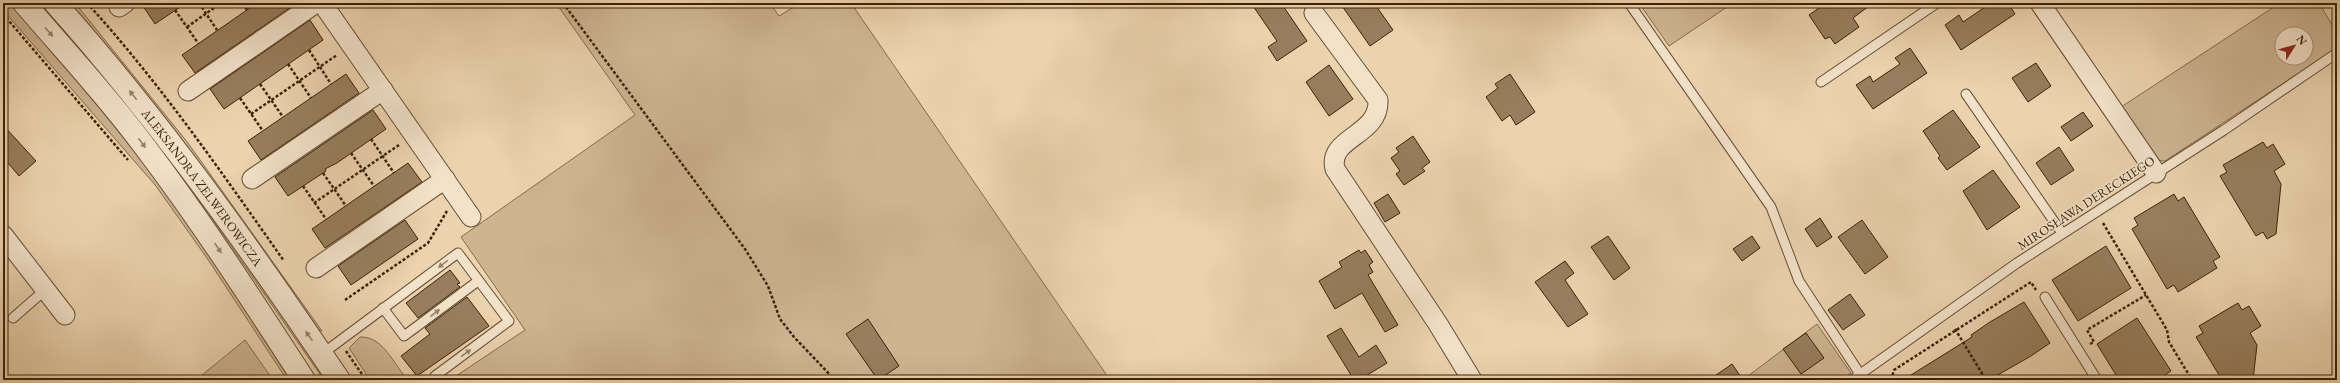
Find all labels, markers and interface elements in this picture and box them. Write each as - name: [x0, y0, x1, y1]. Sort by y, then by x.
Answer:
- north arrow: [2274, 26, 2314, 66]
- one-way arrow: [45, 27, 54, 38]
- text: N: [2294, 32, 2310, 48]
- one-way arrow: [129, 90, 138, 101]
- street label: ALEKSANDRA ZELWEROWICZA: [137, 104, 267, 270]
- one-way arrow: [137, 137, 146, 148]
- street label: MIROSŁAWA DERECKIEGO: [2014, 152, 2158, 254]
- one-way arrow: [214, 243, 222, 253]
- one-way arrow: [437, 260, 448, 268]
- one-way arrow: [430, 308, 441, 317]
- one-way arrow: [305, 331, 313, 341]
- one-way arrow: [461, 349, 471, 357]

